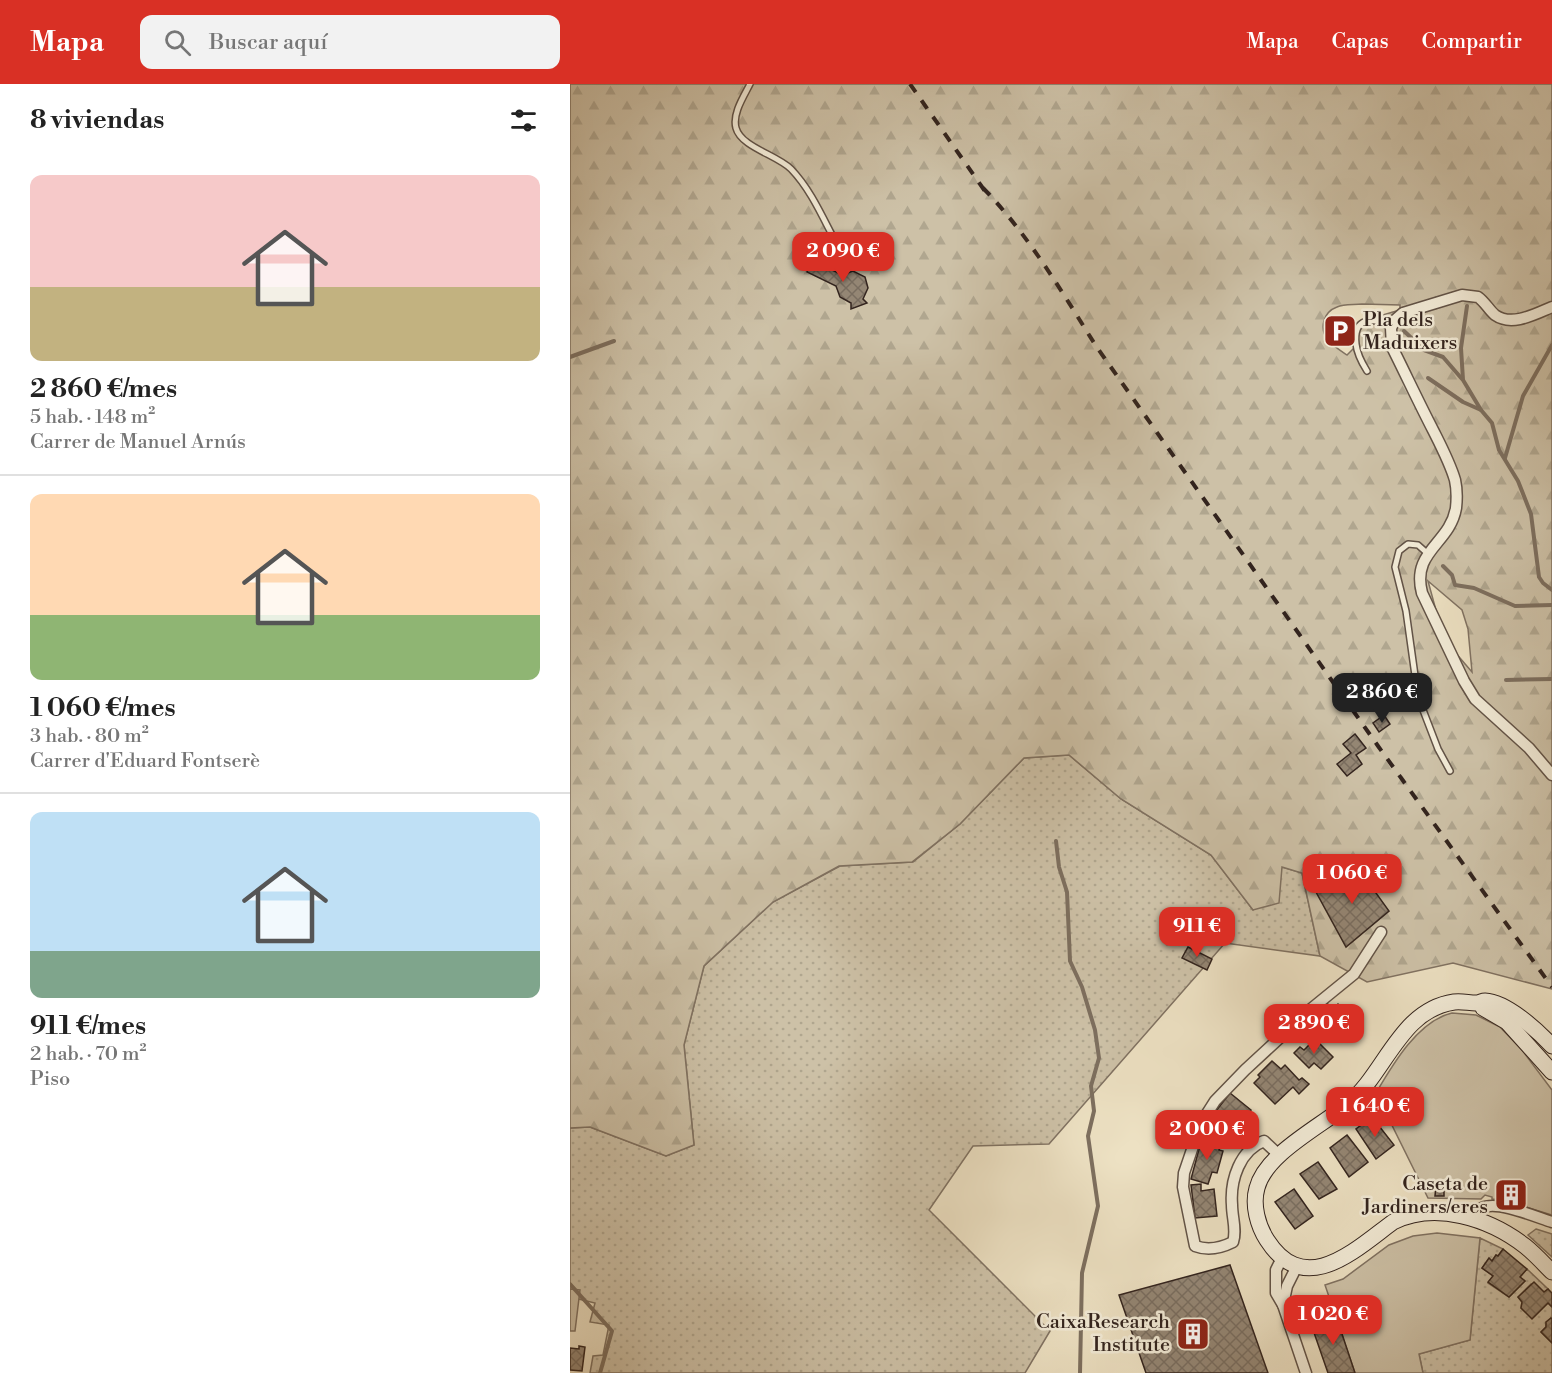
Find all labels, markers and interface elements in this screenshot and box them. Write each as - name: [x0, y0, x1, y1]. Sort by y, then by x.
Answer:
- search box: [140, 15, 560, 69]
- text: Mapa: [30, 25, 104, 60]
- icon: search: [161, 26, 194, 59]
- text: Buscar aquí: [209, 29, 328, 56]
- text: Mapa: [1247, 29, 1299, 55]
- text: Capas: [1332, 29, 1389, 55]
- text: Compartir: [1422, 29, 1522, 55]
- text: 8 viviendas: [30, 104, 164, 136]
- icon: filters: [507, 104, 540, 137]
- icon: home: [231, 214, 339, 322]
- pin: 2 090 €: [788, 232, 898, 283]
- text: 2 090 €: [806, 239, 880, 264]
- place label: Pla dels Maduixers: [1363, 308, 1457, 356]
- parking icon: Pla dels Maduixers: [1322, 313, 1358, 349]
- text: 2 860 €/mes: [30, 373, 177, 405]
- text: 5 hab. · 148 m²: [30, 405, 155, 430]
- text: Carrer de Manuel Arnús: [30, 430, 246, 455]
- icon: home: [231, 533, 339, 641]
- pin: 2 860 €: [1327, 673, 1437, 724]
- text: 2 860 €: [1346, 680, 1418, 705]
- text: 1 060 €/mes: [30, 692, 176, 724]
- text: 3 hab. · 80 m²: [30, 724, 149, 749]
- text: Carrer d'Eduard Fontserè: [30, 749, 260, 774]
- icon: home: [231, 851, 339, 959]
- pin: 1 060 €: [1297, 854, 1407, 905]
- text: 1 060 €: [1317, 861, 1387, 886]
- pin: 911 €: [1155, 907, 1239, 958]
- text: 911 €: [1173, 914, 1221, 939]
- pin: 2 890 €: [1259, 1004, 1369, 1055]
- text: 911 €/mes: [30, 1010, 146, 1042]
- text: 2 890 €: [1278, 1011, 1350, 1036]
- text: 2 hab. · 70 m²: [30, 1042, 147, 1067]
- text: Piso: [30, 1067, 70, 1092]
- pin: 1 640 €: [1320, 1087, 1430, 1138]
- text: 1 640 €: [1340, 1094, 1410, 1119]
- pin: 2 000 €: [1152, 1110, 1262, 1161]
- text: 2 000 €: [1169, 1117, 1245, 1142]
- place label: Caseta de Jardiners/eres: [1361, 1172, 1488, 1220]
- building icon: Caseta de Jardiners/eres: [1493, 1177, 1529, 1213]
- pin: 1 020 €: [1278, 1295, 1388, 1346]
- text: 1 020 €: [1298, 1302, 1368, 1327]
- place label: CaixaResearch Institute: [1036, 1310, 1170, 1358]
- building icon: CaixaResearch Institute: [1175, 1316, 1211, 1352]

